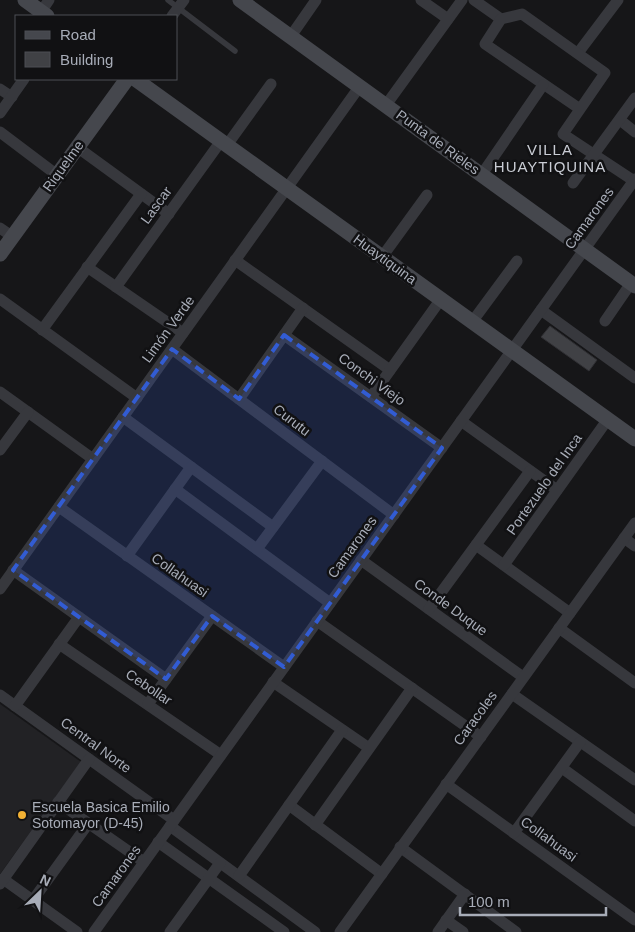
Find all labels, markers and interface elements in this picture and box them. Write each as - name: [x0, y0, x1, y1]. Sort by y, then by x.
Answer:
- legend: [15, 15, 178, 80]
- text: Road: [60, 26, 96, 43]
- text: Building: [60, 51, 113, 68]
- street label: Punta de Rieles: [393, 106, 483, 178]
- street label: Riquelme: [39, 137, 87, 195]
- district label: VILLA HUAYTIQUINA: [494, 141, 606, 175]
- street label: Lascar: [137, 183, 175, 227]
- street label: Camarones: [561, 184, 617, 252]
- street label: Huaytiquina: [350, 231, 420, 287]
- street label: Limón Verde: [138, 292, 198, 366]
- street label: Conchi Viejo: [336, 349, 409, 409]
- street label: Curutu: [270, 401, 314, 439]
- street label: Portezuelo del Inca: [503, 430, 585, 538]
- street label: Camarones: [324, 513, 380, 581]
- street label: Collahuasi: [149, 550, 211, 600]
- street label: Conde Duque: [411, 575, 491, 639]
- street label: Cebollar: [123, 666, 175, 708]
- street label: Caracoles: [450, 688, 500, 748]
- street label: Central Norte: [58, 714, 135, 776]
- place label: Escuela Basica Emilio Sotomayor (D-45): [32, 799, 170, 831]
- marker: Escuela Basica Emilio Sotomayor (D-45): [16, 809, 28, 821]
- street label: Collahuasi: [518, 813, 580, 865]
- street label: Camarones: [88, 842, 144, 910]
- north arrow: [15, 867, 65, 917]
- text: N: [38, 871, 53, 890]
- scale bar: [460, 884, 606, 916]
- text: 100 m: [468, 893, 510, 910]

